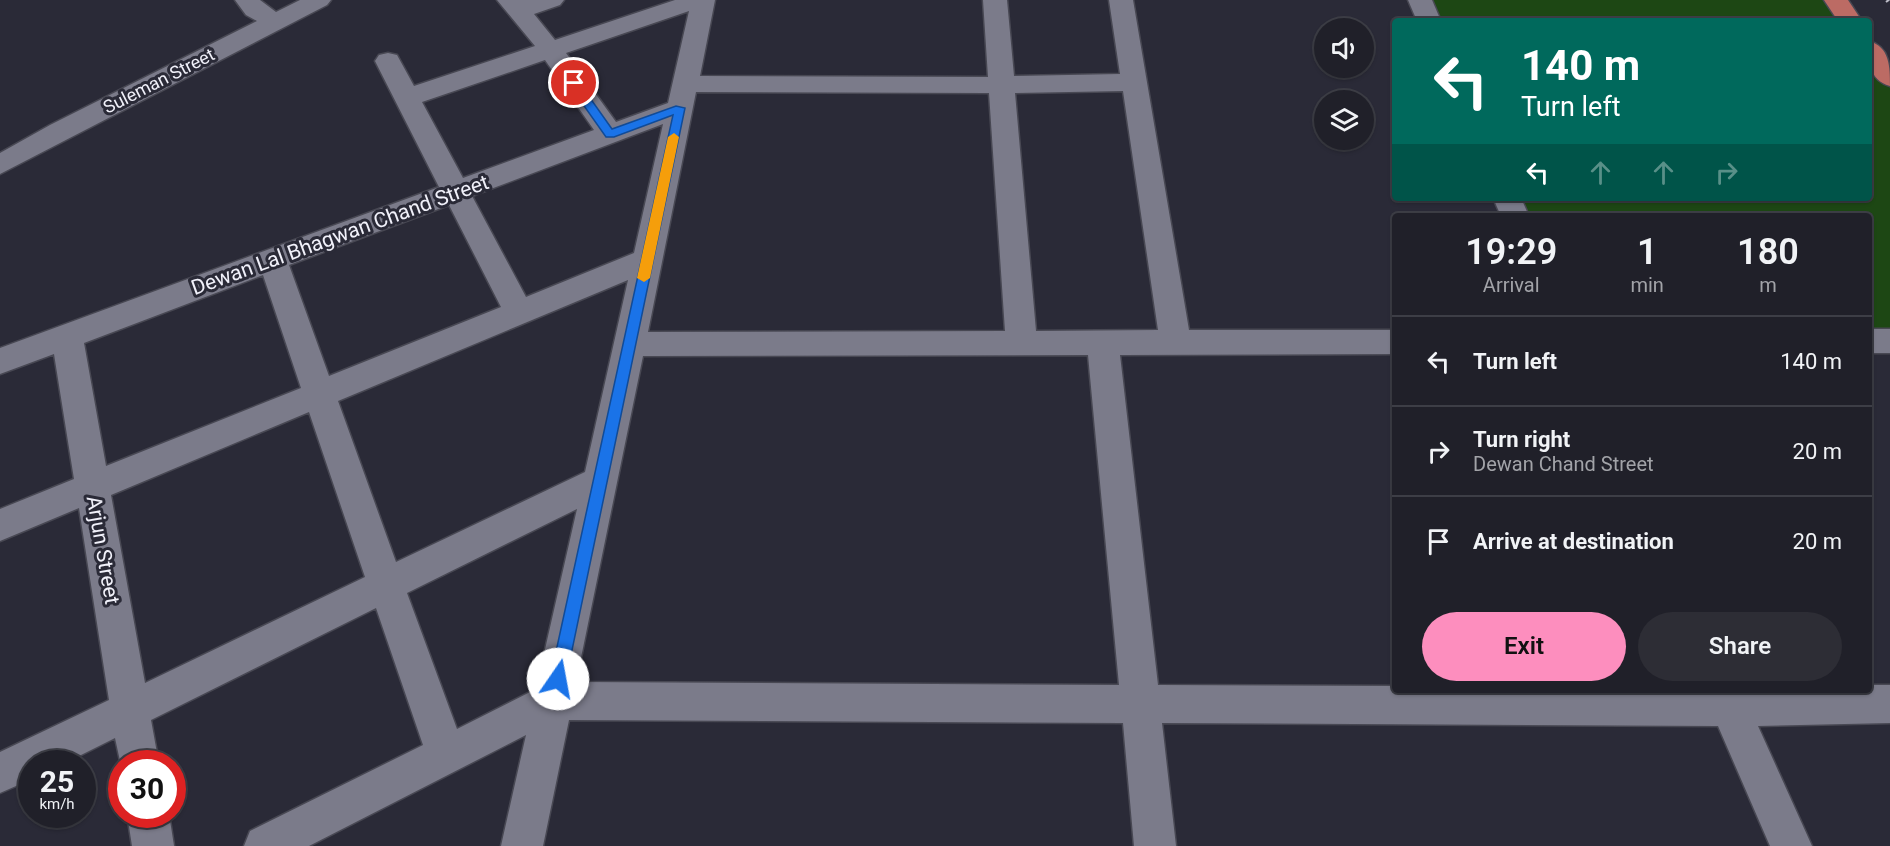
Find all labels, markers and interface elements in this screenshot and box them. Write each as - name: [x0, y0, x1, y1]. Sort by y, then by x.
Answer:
- map controls: [1314, 18, 1374, 150]
- button: sound: [1314, 18, 1374, 78]
- text: 140 m: [1521, 41, 1640, 90]
- icon: left: [1422, 42, 1500, 120]
- street label: Suleman Street: [100, 43, 218, 118]
- pin: [548, 57, 599, 108]
- icon: arrive: [557, 66, 590, 99]
- button: layers: [1314, 90, 1374, 150]
- text: Turn left: [1521, 91, 1621, 123]
- icon: left: [1521, 156, 1554, 189]
- icon: ahead: [1584, 156, 1617, 189]
- icon: ahead: [1647, 156, 1680, 189]
- icon: right: [1710, 156, 1743, 189]
- street label: Dewan Lal Bhagwan Chand Street: [188, 170, 492, 300]
- text: 19:29: [1465, 231, 1557, 273]
- text: 1: [1637, 231, 1657, 273]
- text: 180: [1737, 231, 1799, 273]
- text: Arrival: [1483, 273, 1540, 297]
- text: min: [1630, 273, 1664, 297]
- text: m: [1759, 273, 1777, 297]
- icon: left: [1422, 345, 1455, 378]
- text: Turn left: [1473, 349, 1557, 374]
- text: 140 m: [1780, 349, 1842, 374]
- text: Turn right: [1473, 427, 1570, 452]
- icon: right: [1422, 435, 1455, 468]
- text: 20 m: [1793, 439, 1842, 464]
- text: Dewan Chand Street: [1473, 452, 1654, 476]
- street label: Arjun Street: [82, 494, 124, 606]
- icon: arrive: [1422, 525, 1455, 558]
- text: Arrive at destination: [1473, 529, 1674, 554]
- text: 20 m: [1793, 529, 1842, 554]
- button: Exit: [1422, 612, 1626, 681]
- button: Share: [1638, 612, 1842, 681]
- position arrow: [526, 647, 590, 711]
- speed limit sign: 30: [108, 750, 186, 828]
- text: 25: [40, 764, 74, 799]
- text: km/h: [39, 795, 75, 813]

